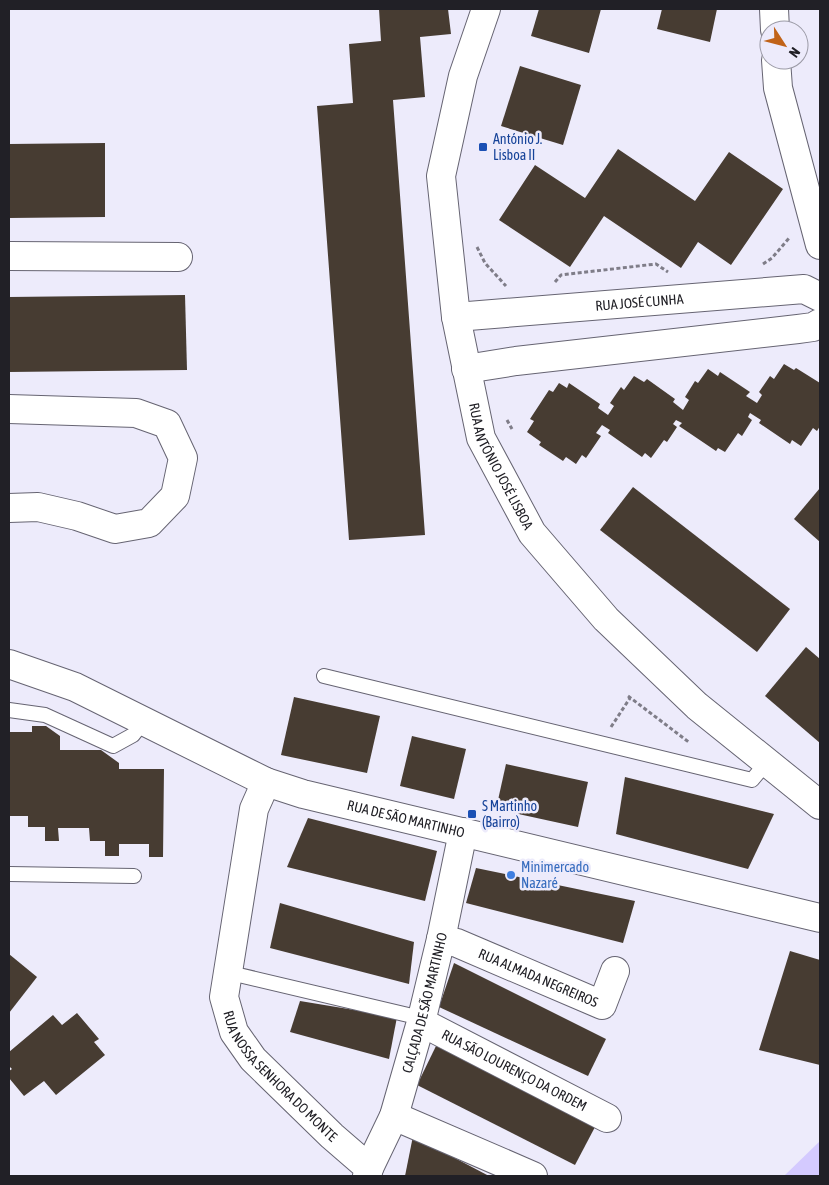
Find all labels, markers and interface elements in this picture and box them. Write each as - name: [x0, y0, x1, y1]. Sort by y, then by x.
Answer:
- north arrow: [759, 20, 809, 70]
- text: N: [786, 45, 803, 61]
- place label: António J. Lisboa II: [493, 131, 542, 163]
- marker: António J. Lisboa II: [477, 141, 489, 153]
- street label: RUA JOSÉ CUNHA: [595, 291, 684, 314]
- street label: RUA ANTÓNIO JOSÉ LISBOA: [466, 401, 537, 532]
- street label: RUA DE SÃO MARTINHO: [346, 797, 466, 841]
- place label: S Martinho (Bairro): [482, 798, 537, 830]
- marker: S Martinho (Bairro): [466, 808, 478, 820]
- place label: Minimercado Nazaré: [521, 859, 589, 891]
- marker: Minimercado Nazaré: [505, 869, 517, 881]
- street label: CALÇADA DE SÃO MARTINHO: [399, 931, 450, 1075]
- street label: RUA ALMADA NEGREIROS: [476, 945, 601, 1010]
- street label: RUA NOSSA SENHORA DO MONTE: [220, 1009, 340, 1145]
- street label: RUA SÃO LOURENÇO DA ORDEM: [439, 1026, 589, 1114]

